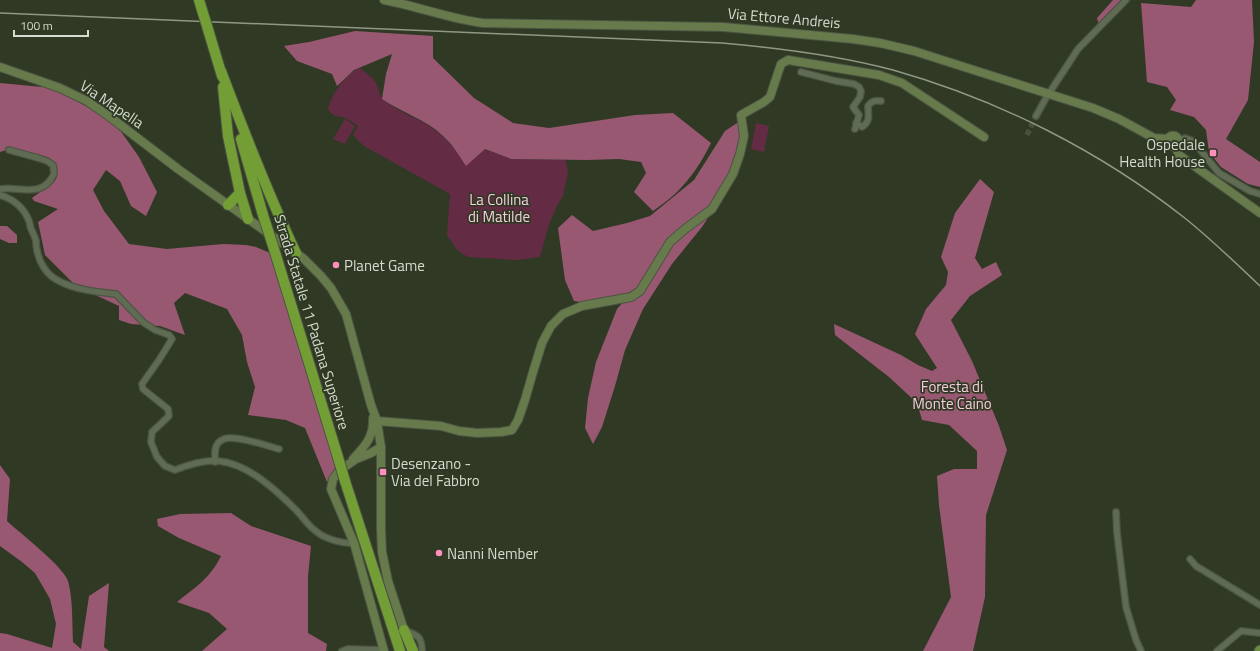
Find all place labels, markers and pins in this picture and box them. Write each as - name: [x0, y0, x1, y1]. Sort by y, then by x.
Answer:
- place label: Ospedale Health House: [1119, 133, 1205, 173]
- marker: Ospedale Health House: [1208, 148, 1218, 158]
- place label: Planet Game: [344, 254, 425, 277]
- marker: Planet Game: [331, 260, 341, 270]
- place label: Desenzano - Via del Fabbro: [391, 452, 480, 492]
- marker: Desenzano - Via del Fabbro: [378, 467, 388, 477]
- place label: Nanni Nember: [447, 542, 538, 565]
- marker: Nanni Nember: [434, 548, 444, 558]

